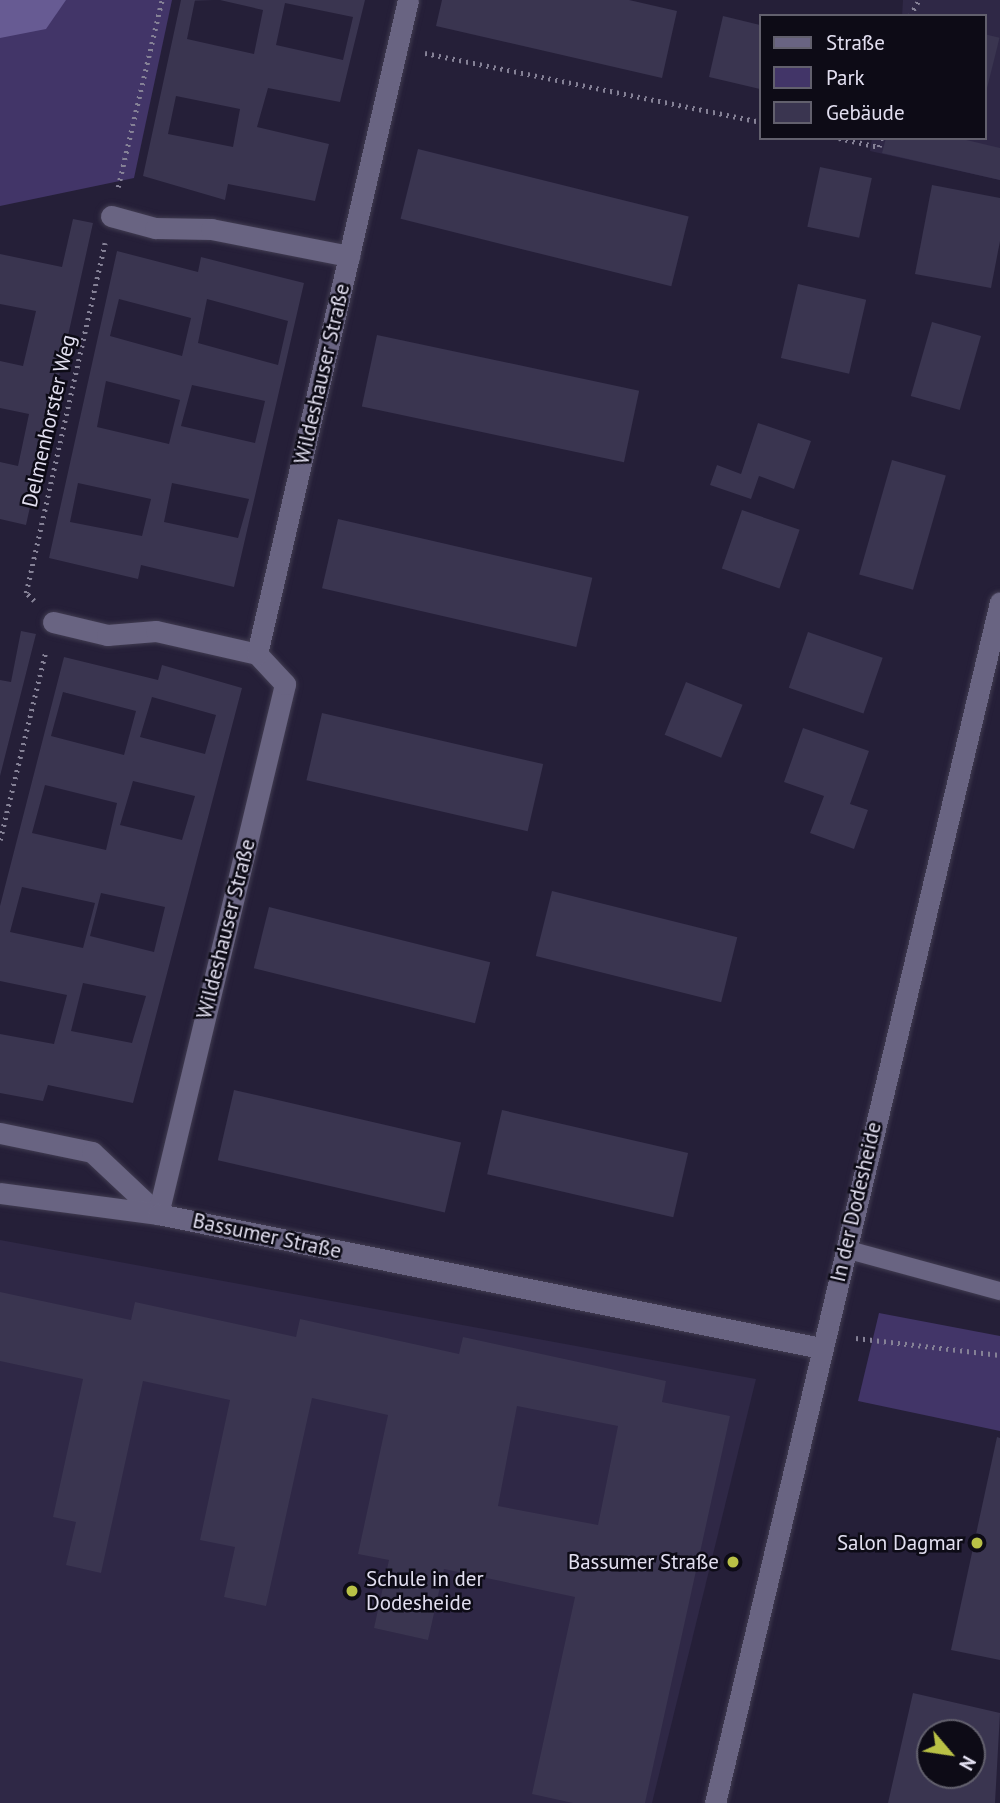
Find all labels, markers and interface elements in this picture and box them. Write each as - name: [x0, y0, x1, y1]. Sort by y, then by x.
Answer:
- legend: [758, 14, 986, 140]
- text: Straße: [826, 29, 885, 56]
- text: Park: [826, 64, 865, 91]
- text: Gebäude: [826, 99, 905, 126]
- street label: Wildeshauser Straße: [289, 281, 355, 467]
- street label: Delmenhorster Weg: [17, 332, 81, 510]
- street label: Wildeshauser Straße: [191, 837, 261, 1021]
- street label: In der Dodesheide: [825, 1120, 887, 1284]
- street label: Bassumer Straße: [190, 1208, 344, 1264]
- place label: Salon Dagmar: [837, 1530, 963, 1556]
- marker: Salon Dagmar: [969, 1535, 985, 1551]
- place label: Bassumer Straße: [568, 1549, 719, 1575]
- marker: Bassumer Straße: [725, 1554, 741, 1570]
- place label: Schule in der Dodesheide: [366, 1566, 484, 1616]
- marker: Schule in der Dodesheide: [344, 1583, 360, 1599]
- north arrow: [916, 1719, 986, 1789]
- text: N: [954, 1752, 981, 1774]

